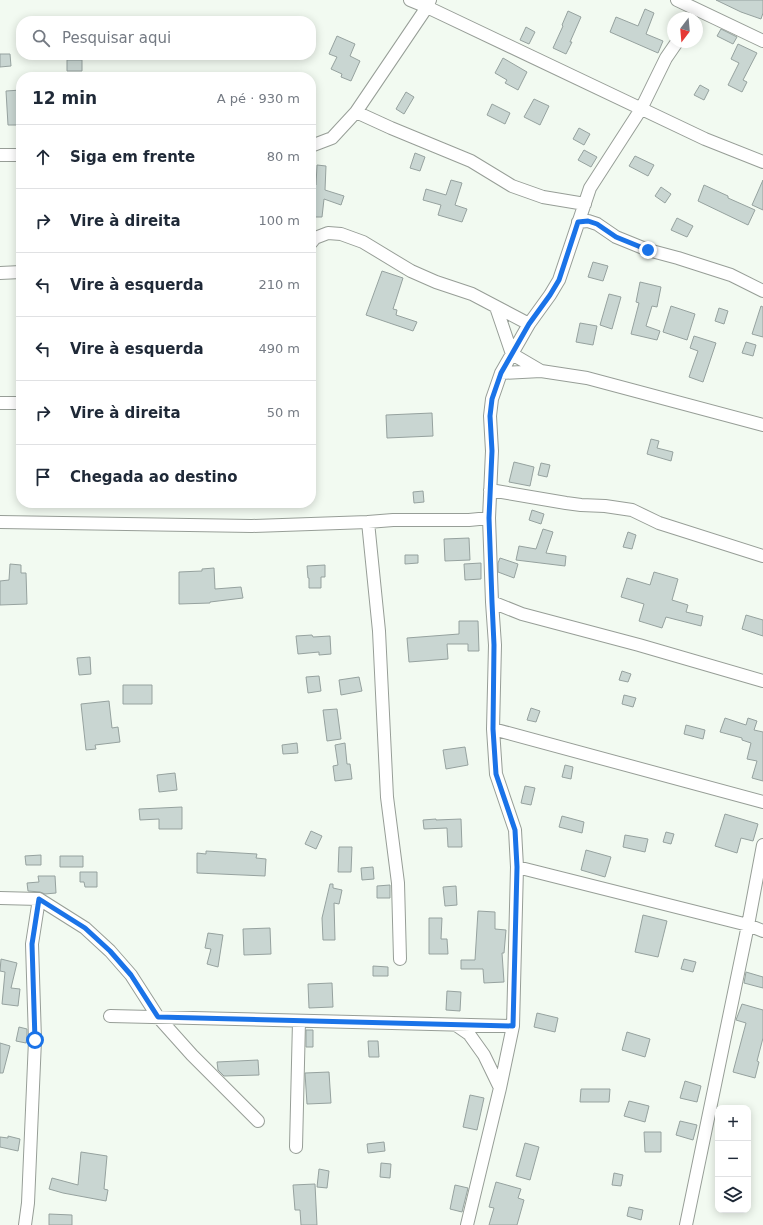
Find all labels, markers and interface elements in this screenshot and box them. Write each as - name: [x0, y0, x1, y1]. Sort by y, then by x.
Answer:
- north arrow: [667, 12, 703, 48]
- search box: [16, 16, 316, 60]
- icon: search: [30, 27, 52, 49]
- text: Pesquisar aqui: [62, 29, 171, 47]
- text: 12 min: [32, 88, 97, 108]
- text: A pé · 930 m: [217, 91, 300, 106]
- icon: ahead: [32, 146, 54, 168]
- text: Siga em frente: [70, 148, 195, 166]
- text: 80 m: [267, 149, 300, 164]
- icon: right: [32, 210, 54, 232]
- text: Vire à direita: [70, 212, 181, 230]
- text: 100 m: [258, 213, 300, 228]
- route end: [639, 241, 657, 259]
- icon: left: [32, 274, 54, 296]
- text: Vire à esquerda: [70, 276, 204, 294]
- text: 210 m: [258, 277, 300, 292]
- icon: left: [32, 338, 54, 360]
- text: Vire à esquerda: [70, 340, 204, 358]
- text: 490 m: [258, 341, 300, 356]
- icon: right: [32, 402, 54, 424]
- text: Vire à direita: [70, 404, 181, 422]
- text: 50 m: [267, 405, 300, 420]
- icon: arrive: [32, 466, 54, 488]
- text: Chegada ao destino: [70, 468, 238, 486]
- route start: [26, 1031, 44, 1049]
- map controls: [715, 1105, 751, 1213]
- button: +: [715, 1105, 751, 1141]
- button: −: [715, 1141, 751, 1177]
- button: layers: [715, 1177, 751, 1213]

